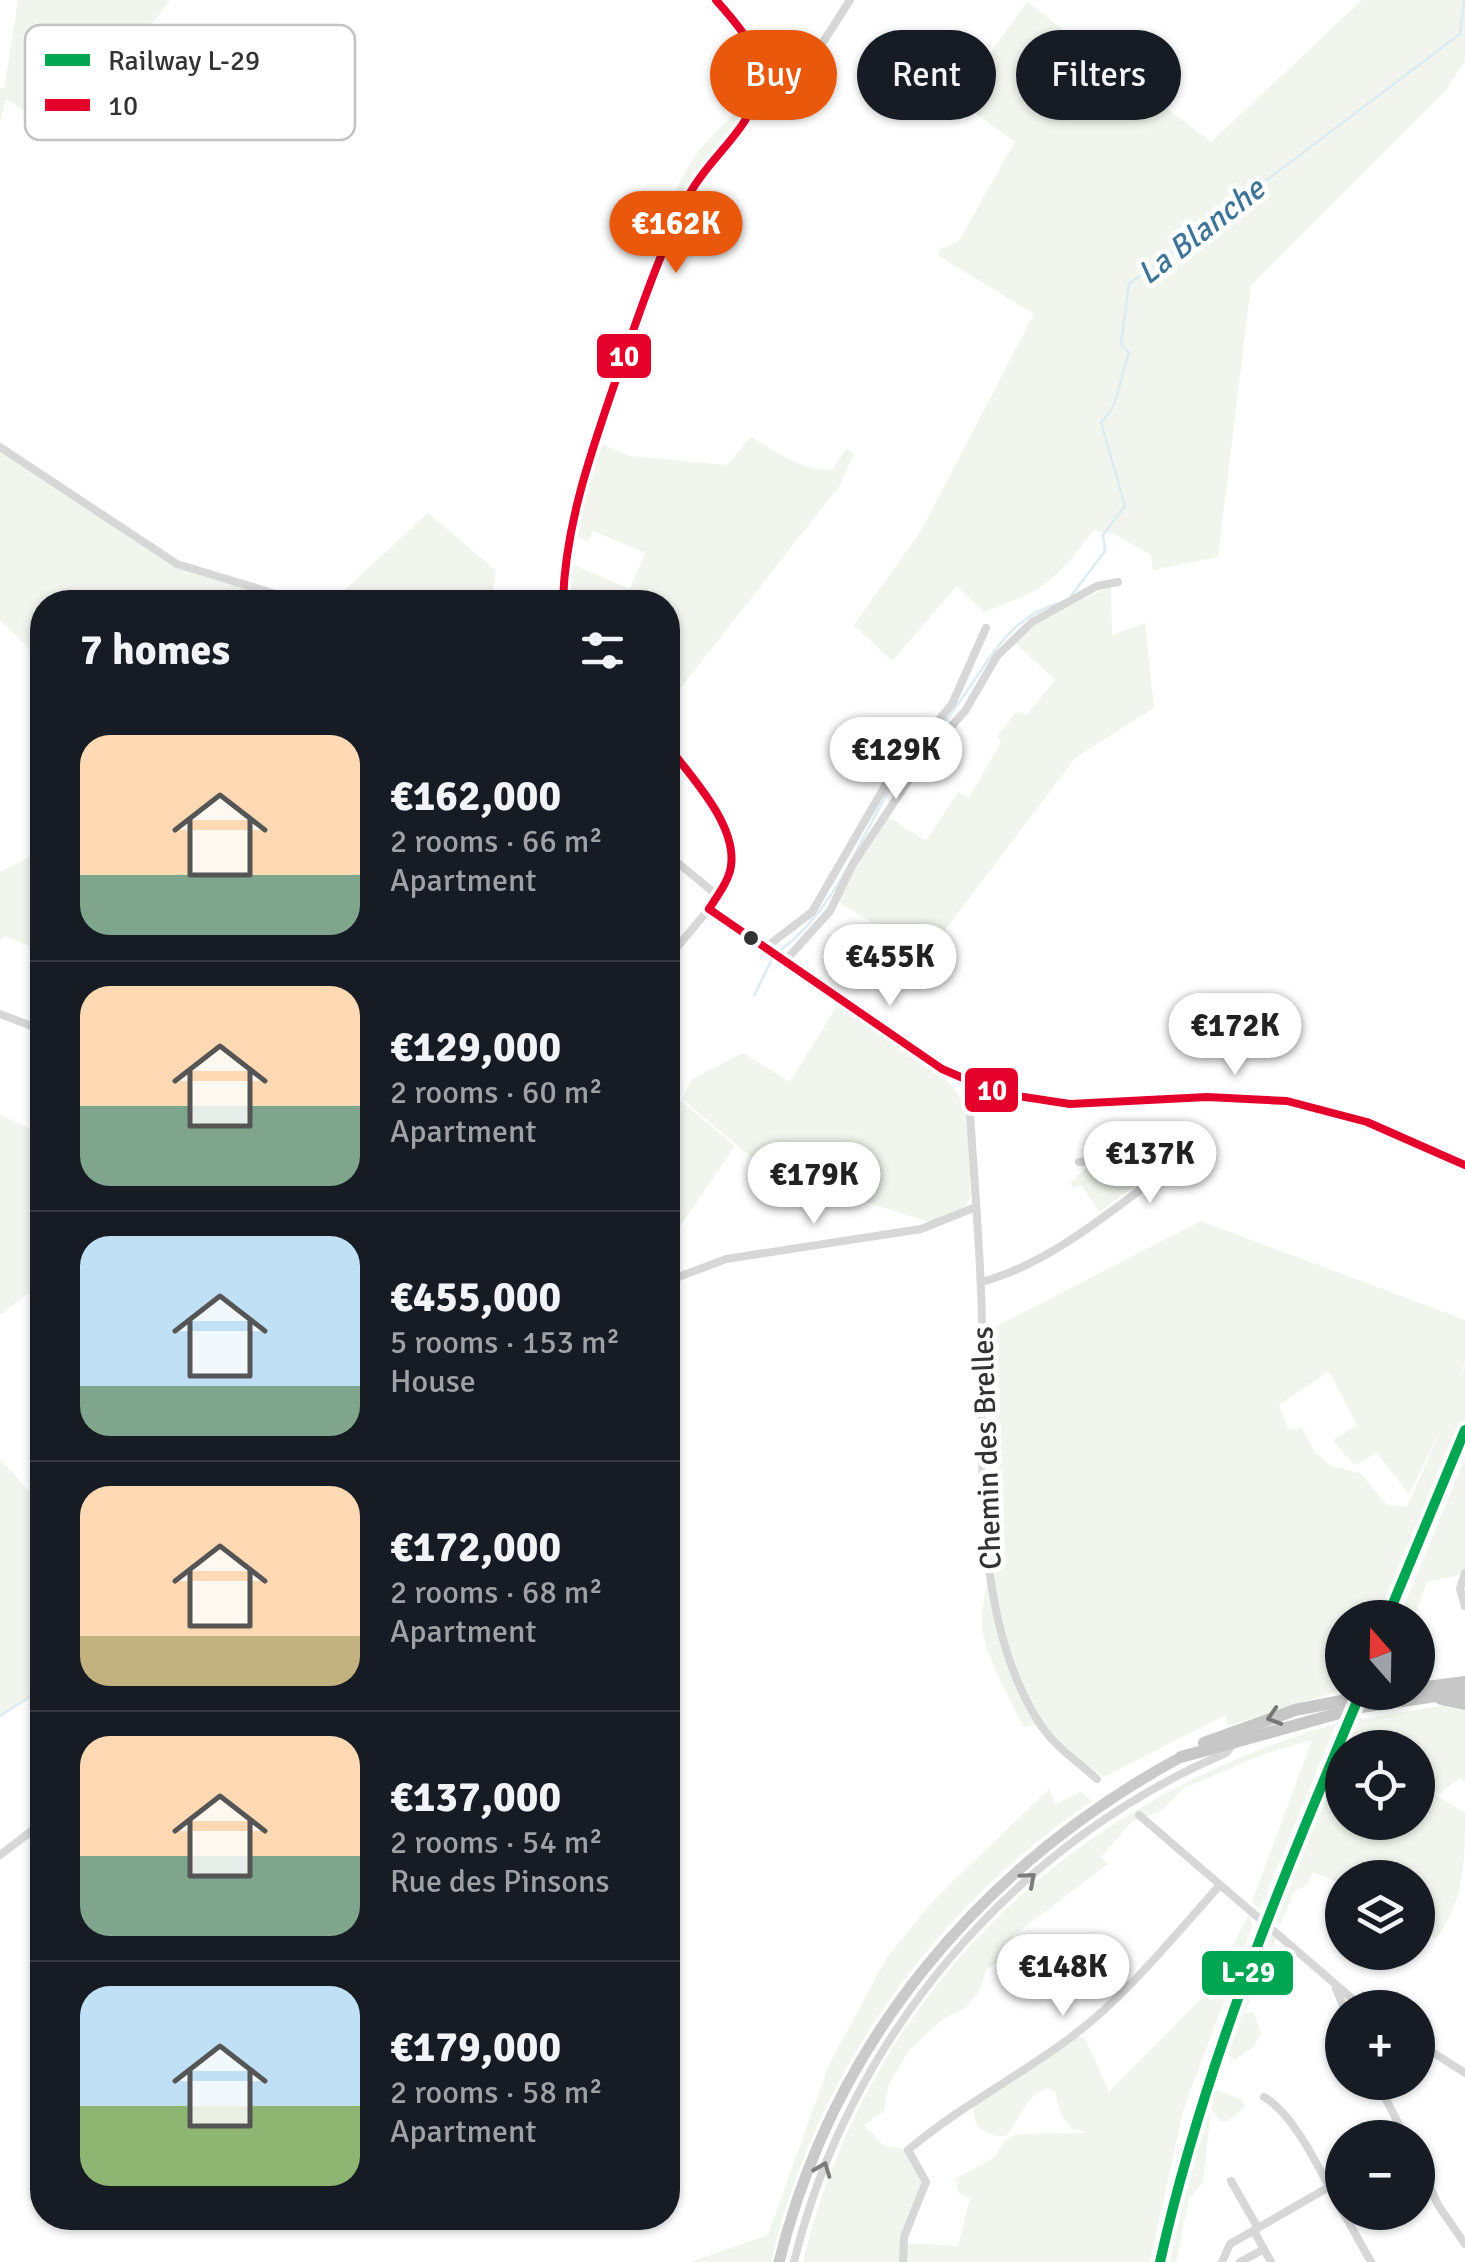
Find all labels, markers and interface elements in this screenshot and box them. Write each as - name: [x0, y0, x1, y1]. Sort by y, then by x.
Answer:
- legend: [25, 25, 355, 140]
- chip: Buy: [710, 30, 837, 120]
- chip: Rent: [857, 30, 996, 120]
- chip: Filters: [1016, 30, 1181, 120]
- text: Railway L-29: [108, 44, 260, 78]
- text: 10: [108, 89, 138, 123]
- water label: La Blanche: [1130, 168, 1274, 293]
- pin: €162K: [606, 191, 746, 276]
- text: €162K: [632, 204, 720, 243]
- line badge: 10: [595, 332, 653, 380]
- text: 10: [609, 340, 639, 374]
- icon: filters: [575, 623, 630, 678]
- text: 7 homes: [80, 625, 230, 676]
- pin: €129K: [826, 717, 966, 802]
- text: €129K: [852, 730, 940, 769]
- text: €162,000: [390, 771, 561, 822]
- icon: home: [160, 775, 280, 895]
- text: 2 rooms · 66 m²: [390, 822, 603, 861]
- text: Apartment: [390, 861, 537, 900]
- pin: €455K: [820, 924, 960, 1009]
- unlabelled marker: [741, 928, 761, 948]
- text: €455K: [846, 937, 934, 976]
- pin: €172K: [1165, 993, 1305, 1078]
- text: €172K: [1191, 1006, 1279, 1045]
- text: €129,000: [390, 1022, 561, 1073]
- icon: home: [160, 1026, 280, 1146]
- line badge: 10: [963, 1066, 1020, 1114]
- text: 2 rooms · 60 m²: [390, 1073, 603, 1112]
- text: 10: [977, 1074, 1007, 1108]
- text: Apartment: [390, 1112, 537, 1151]
- pin: €137K: [1080, 1121, 1220, 1206]
- text: €137K: [1106, 1134, 1194, 1173]
- pin: €179K: [744, 1142, 884, 1227]
- text: €179K: [770, 1155, 858, 1194]
- text: €455,000: [390, 1272, 561, 1323]
- icon: home: [160, 1276, 280, 1396]
- text: 5 rooms · 153 m²: [390, 1323, 620, 1362]
- street label: Chemin des Brelles: [964, 1326, 1010, 1570]
- text: House: [390, 1362, 476, 1401]
- text: €172,000: [390, 1522, 561, 1573]
- icon: home: [160, 1526, 280, 1646]
- text: 2 rooms · 68 m²: [390, 1573, 603, 1612]
- north arrow: [1325, 1600, 1435, 1710]
- map controls: [1325, 1600, 1435, 2230]
- text: Apartment: [390, 1612, 537, 1651]
- one-way arrow: [1267, 1705, 1284, 1725]
- button: locate: [1325, 1730, 1435, 1840]
- text: €137,000: [390, 1772, 561, 1823]
- icon: home: [160, 1776, 280, 1896]
- text: 2 rooms · 54 m²: [390, 1823, 603, 1862]
- button: layers: [1325, 1860, 1435, 1970]
- text: Rue des Pinsons: [390, 1862, 609, 1901]
- one-way arrow: [1017, 1872, 1036, 1890]
- pin: €148K: [993, 1934, 1133, 2019]
- text: €148K: [1019, 1947, 1107, 1986]
- line badge: L-29: [1200, 1949, 1295, 1997]
- text: L-29: [1221, 1956, 1275, 1990]
- button: +: [1325, 1990, 1435, 2100]
- text: €179,000: [390, 2022, 561, 2073]
- icon: home: [160, 2026, 280, 2146]
- text: 2 rooms · 58 m²: [390, 2073, 603, 2112]
- text: Apartment: [390, 2112, 537, 2151]
- button: −: [1325, 2120, 1435, 2230]
- one-way arrow: [811, 2161, 831, 2179]

